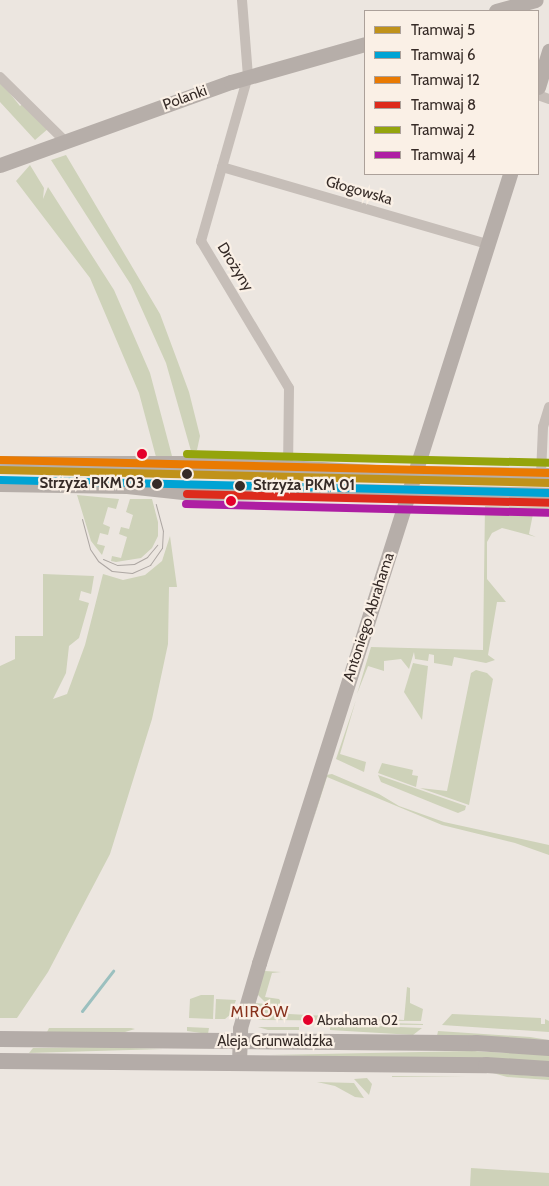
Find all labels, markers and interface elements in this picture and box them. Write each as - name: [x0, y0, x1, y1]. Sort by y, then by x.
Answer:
- legend: [364, 10, 539, 175]
- text: Tramwaj 5: [411, 21, 475, 39]
- text: Tramwaj 6: [411, 46, 476, 64]
- text: Tramwaj 12: [411, 71, 480, 89]
- street label: Polanki: [160, 82, 210, 114]
- text: Tramwaj 8: [411, 96, 476, 114]
- text: Tramwaj 2: [411, 121, 475, 139]
- text: Tramwaj 4: [411, 146, 476, 164]
- street label: Głogowska: [324, 173, 394, 209]
- street label: Drożyny: [213, 239, 257, 295]
- unlabelled marker: [137, 449, 147, 459]
- unlabelled marker: [178, 465, 196, 483]
- place label: Strzyża PKM 03: [39, 475, 144, 493]
- marker: Strzyża PKM 03: [148, 475, 166, 493]
- marker: Strzyża PKM 01: [231, 477, 249, 495]
- place label: Strzyża PKM 01: [253, 477, 355, 495]
- unlabelled marker: [226, 496, 236, 506]
- street label: Antoniego Abrahama: [340, 550, 398, 684]
- district label: MIRÓW: [230, 1002, 290, 1022]
- place label: Abrahama 02: [317, 1012, 398, 1028]
- marker: Abrahama 02: [303, 1015, 313, 1025]
- street label: Aleja Grunwaldzka: [217, 1033, 333, 1051]

